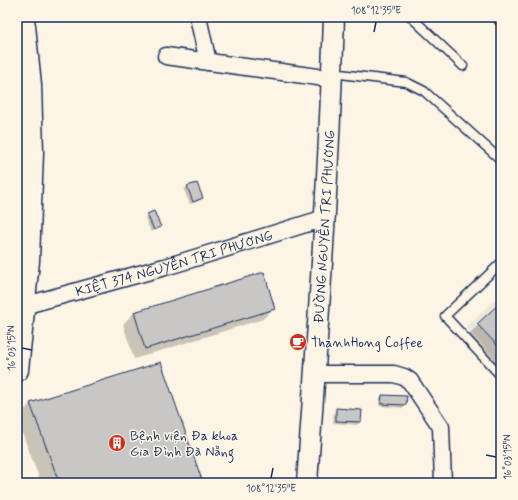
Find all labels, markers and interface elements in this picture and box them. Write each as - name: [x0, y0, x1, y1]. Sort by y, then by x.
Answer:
- text: 108°12'35"E: [351, 4, 401, 18]
- street label: ĐƯỜNG NGUYỄN TRI PHƯƠNG: [310, 130, 339, 324]
- street label: KIỆT 374 NGUYỄN TRI PHƯƠNG: [74, 227, 275, 301]
- text: 16°03'15"N: [5, 325, 19, 371]
- cafe icon: ThanhHong Coffee: [288, 332, 308, 352]
- place label: ThanhHong Coffee: [311, 334, 424, 352]
- place label: Bệnh viện Đa khoa Gia Đình Đà Nẵng: [130, 427, 238, 463]
- building icon: Bệnh viện Đa khoa Gia Đình Đà Nẵng: [107, 433, 127, 453]
- text: 16°03'15"N: [501, 434, 515, 480]
- text: 108°12'35"E: [246, 482, 296, 496]

